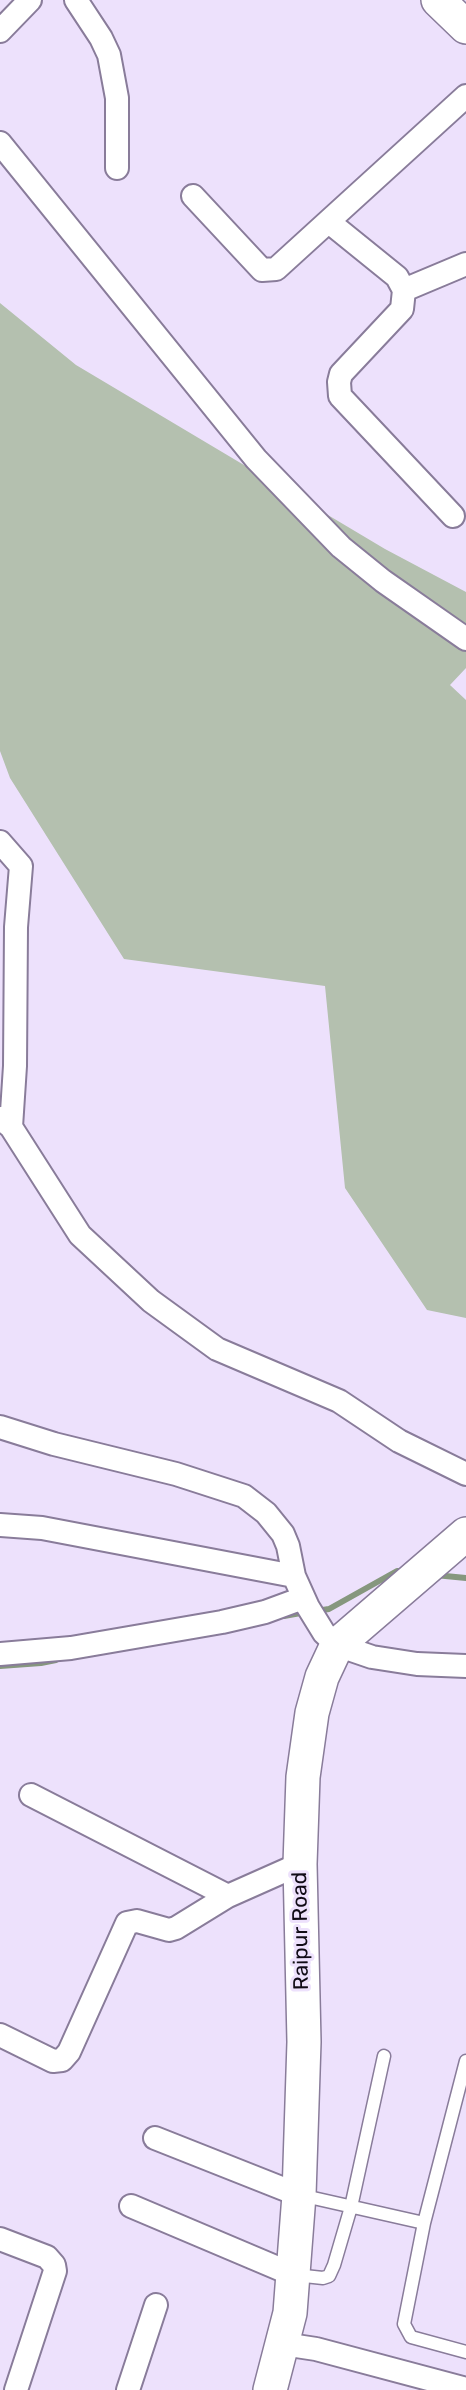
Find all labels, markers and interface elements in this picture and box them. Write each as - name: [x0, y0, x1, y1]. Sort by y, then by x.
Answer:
- street label: Raipur Road: [287, 1872, 315, 1990]

